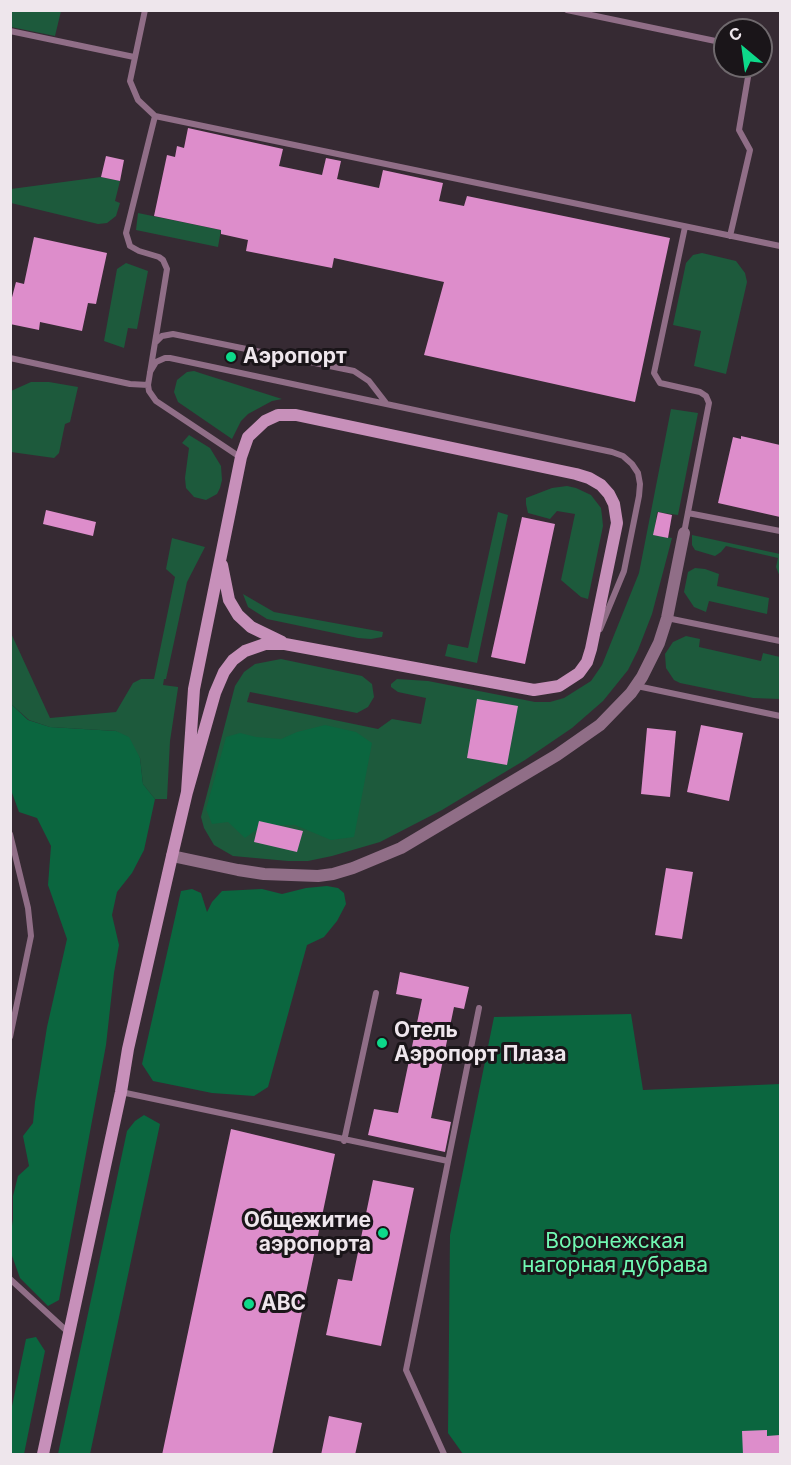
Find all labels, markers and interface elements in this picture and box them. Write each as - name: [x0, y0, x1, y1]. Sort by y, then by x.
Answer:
- north arrow: [713, 18, 773, 78]
- text: С: [725, 22, 745, 46]
- place label: Аэропорт: [243, 344, 347, 370]
- marker: Аэропорт: [224, 350, 238, 364]
- place label: Отель Аэропорт Плаза: [394, 1018, 566, 1068]
- marker: Отель Аэропорт Плаза: [375, 1036, 389, 1050]
- place label: Общежитие аэропорта: [244, 1208, 371, 1258]
- marker: Общежитие аэропорта: [376, 1226, 390, 1240]
- park label: Воронежская нагорная дубрава: [522, 1229, 708, 1279]
- place label: ABC: [261, 1291, 306, 1317]
- marker: ABC: [242, 1297, 256, 1311]

